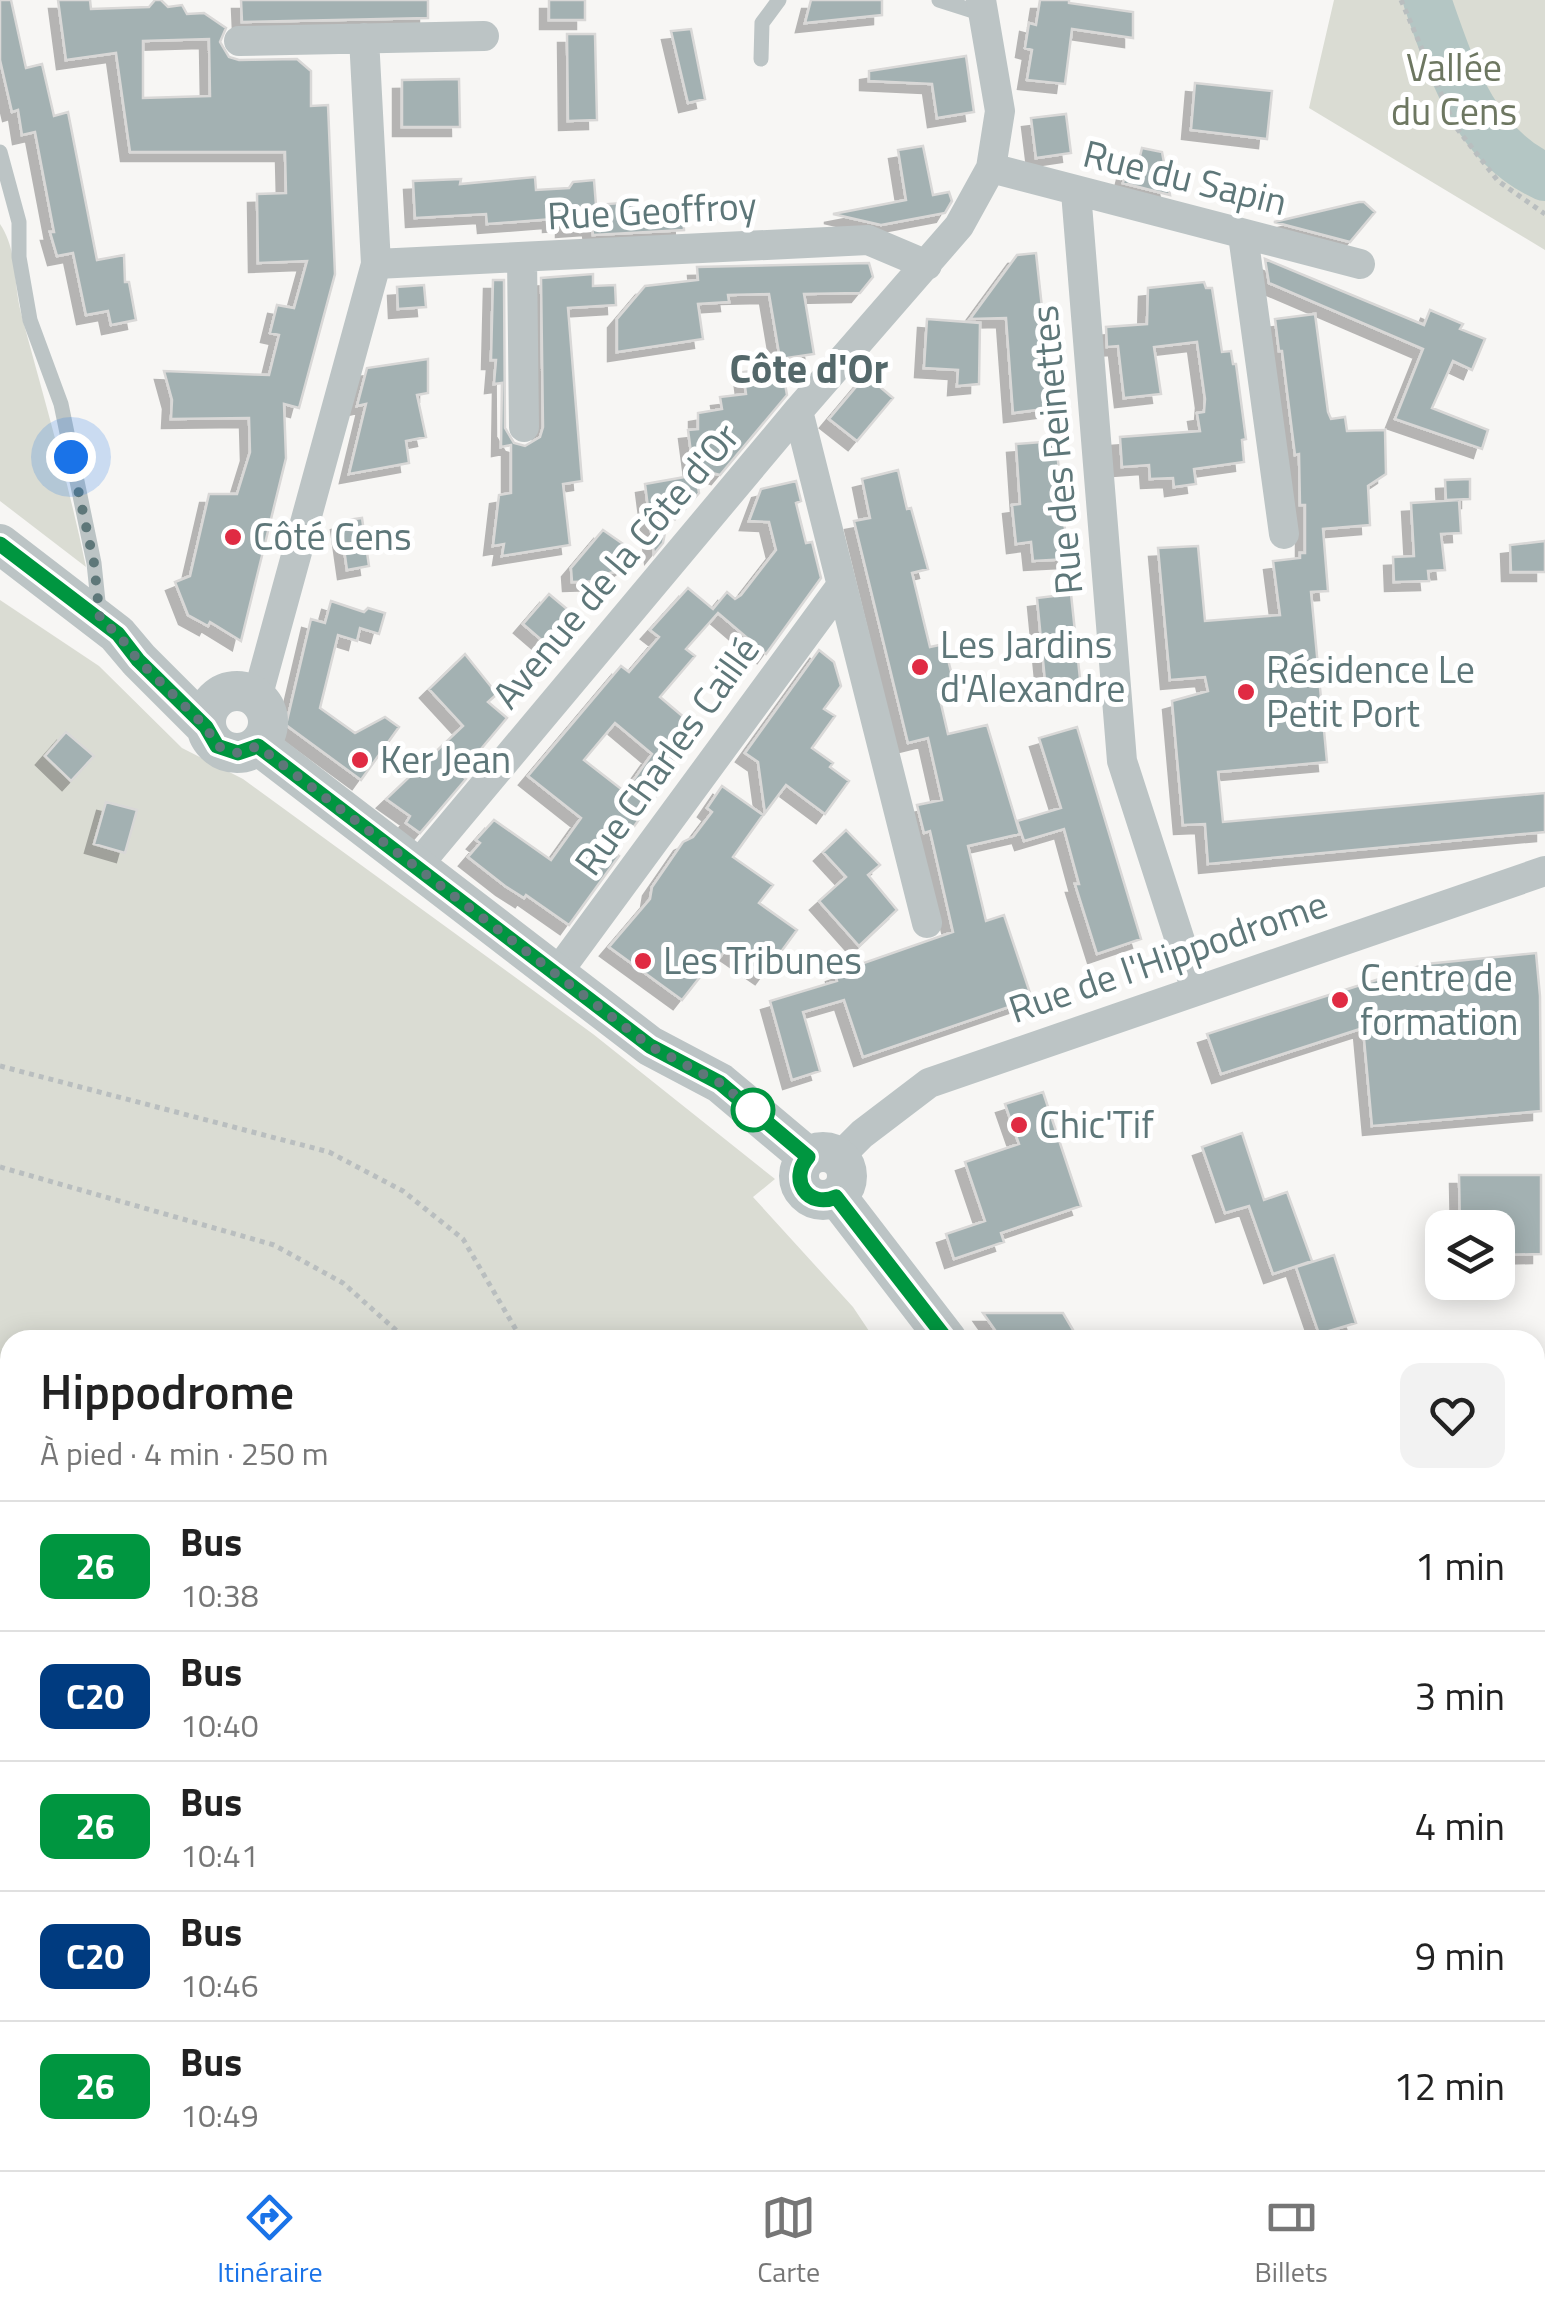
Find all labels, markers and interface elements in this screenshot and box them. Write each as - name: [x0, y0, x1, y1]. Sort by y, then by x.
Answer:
- park label: Vallée du Cens: [1391, 38, 1517, 140]
- street label: Rue du Sapin: [1077, 124, 1293, 230]
- street label: Rue Geoffroy: [546, 176, 758, 244]
- street label: Rue des Reinettes: [1014, 303, 1098, 597]
- district label: Côte d'Or: [730, 338, 889, 399]
- street label: Avenue de la Côte d'Or: [478, 409, 753, 721]
- your location: [46, 432, 96, 482]
- place label: Côté Cens: [253, 507, 412, 565]
- marker: Côté Cens: [222, 526, 244, 548]
- place label: Les Jardins d'Alexandre: [940, 615, 1125, 717]
- street label: Rue Charles Caillé: [560, 624, 773, 887]
- place label: Résidence Le Petit Port: [1266, 640, 1475, 742]
- marker: Les Jardins d'Alexandre: [909, 656, 931, 678]
- marker: Résidence Le Petit Port: [1235, 681, 1257, 703]
- place label: Ker Jean: [380, 730, 511, 788]
- marker: Ker Jean: [349, 749, 371, 771]
- street label: Rue de l'Hippodrome: [1001, 874, 1335, 1038]
- place label: Les Tribunes: [663, 931, 862, 989]
- place label: Centre de formation: [1360, 948, 1518, 1050]
- marker: Les Tribunes: [632, 950, 654, 972]
- marker: Centre de formation: [1329, 989, 1351, 1011]
- unlabelled marker: [732, 1089, 774, 1131]
- place label: Chic'Tif: [1039, 1095, 1154, 1153]
- marker: Chic'Tif: [1008, 1114, 1030, 1136]
- map controls: [1425, 1210, 1515, 1300]
- button: layers: [1425, 1210, 1515, 1300]
- text: Hippodrome: [40, 1355, 294, 1428]
- button: heart: [1400, 1363, 1505, 1468]
- text: À pied · 4 min · 250 m: [40, 1429, 329, 1477]
- text: Bus: [180, 1513, 242, 1571]
- text: 1 min: [1415, 1537, 1505, 1595]
- text: 26: [75, 1539, 115, 1593]
- text: 10:38: [180, 1571, 259, 1619]
- text: Bus: [180, 1643, 242, 1701]
- text: 3 min: [1415, 1667, 1505, 1725]
- text: C20: [66, 1669, 124, 1723]
- text: 10:40: [180, 1701, 259, 1749]
- text: Bus: [180, 1773, 242, 1831]
- text: 4 min: [1415, 1797, 1505, 1855]
- text: 26: [75, 1799, 115, 1853]
- text: 10:41: [180, 1831, 259, 1879]
- text: Bus: [180, 1903, 242, 1961]
- text: 9 min: [1415, 1927, 1505, 1985]
- text: C20: [66, 1929, 124, 1983]
- text: 10:46: [180, 1961, 259, 2009]
- text: Bus: [180, 2033, 242, 2091]
- text: 12 min: [1394, 2057, 1505, 2115]
- text: 26: [75, 2059, 115, 2113]
- text: 10:49: [180, 2091, 259, 2139]
- tab: Itinéraire: [217, 2190, 323, 2293]
- tab: Carte: [757, 2190, 820, 2293]
- tab: Billets: [1255, 2190, 1328, 2293]

